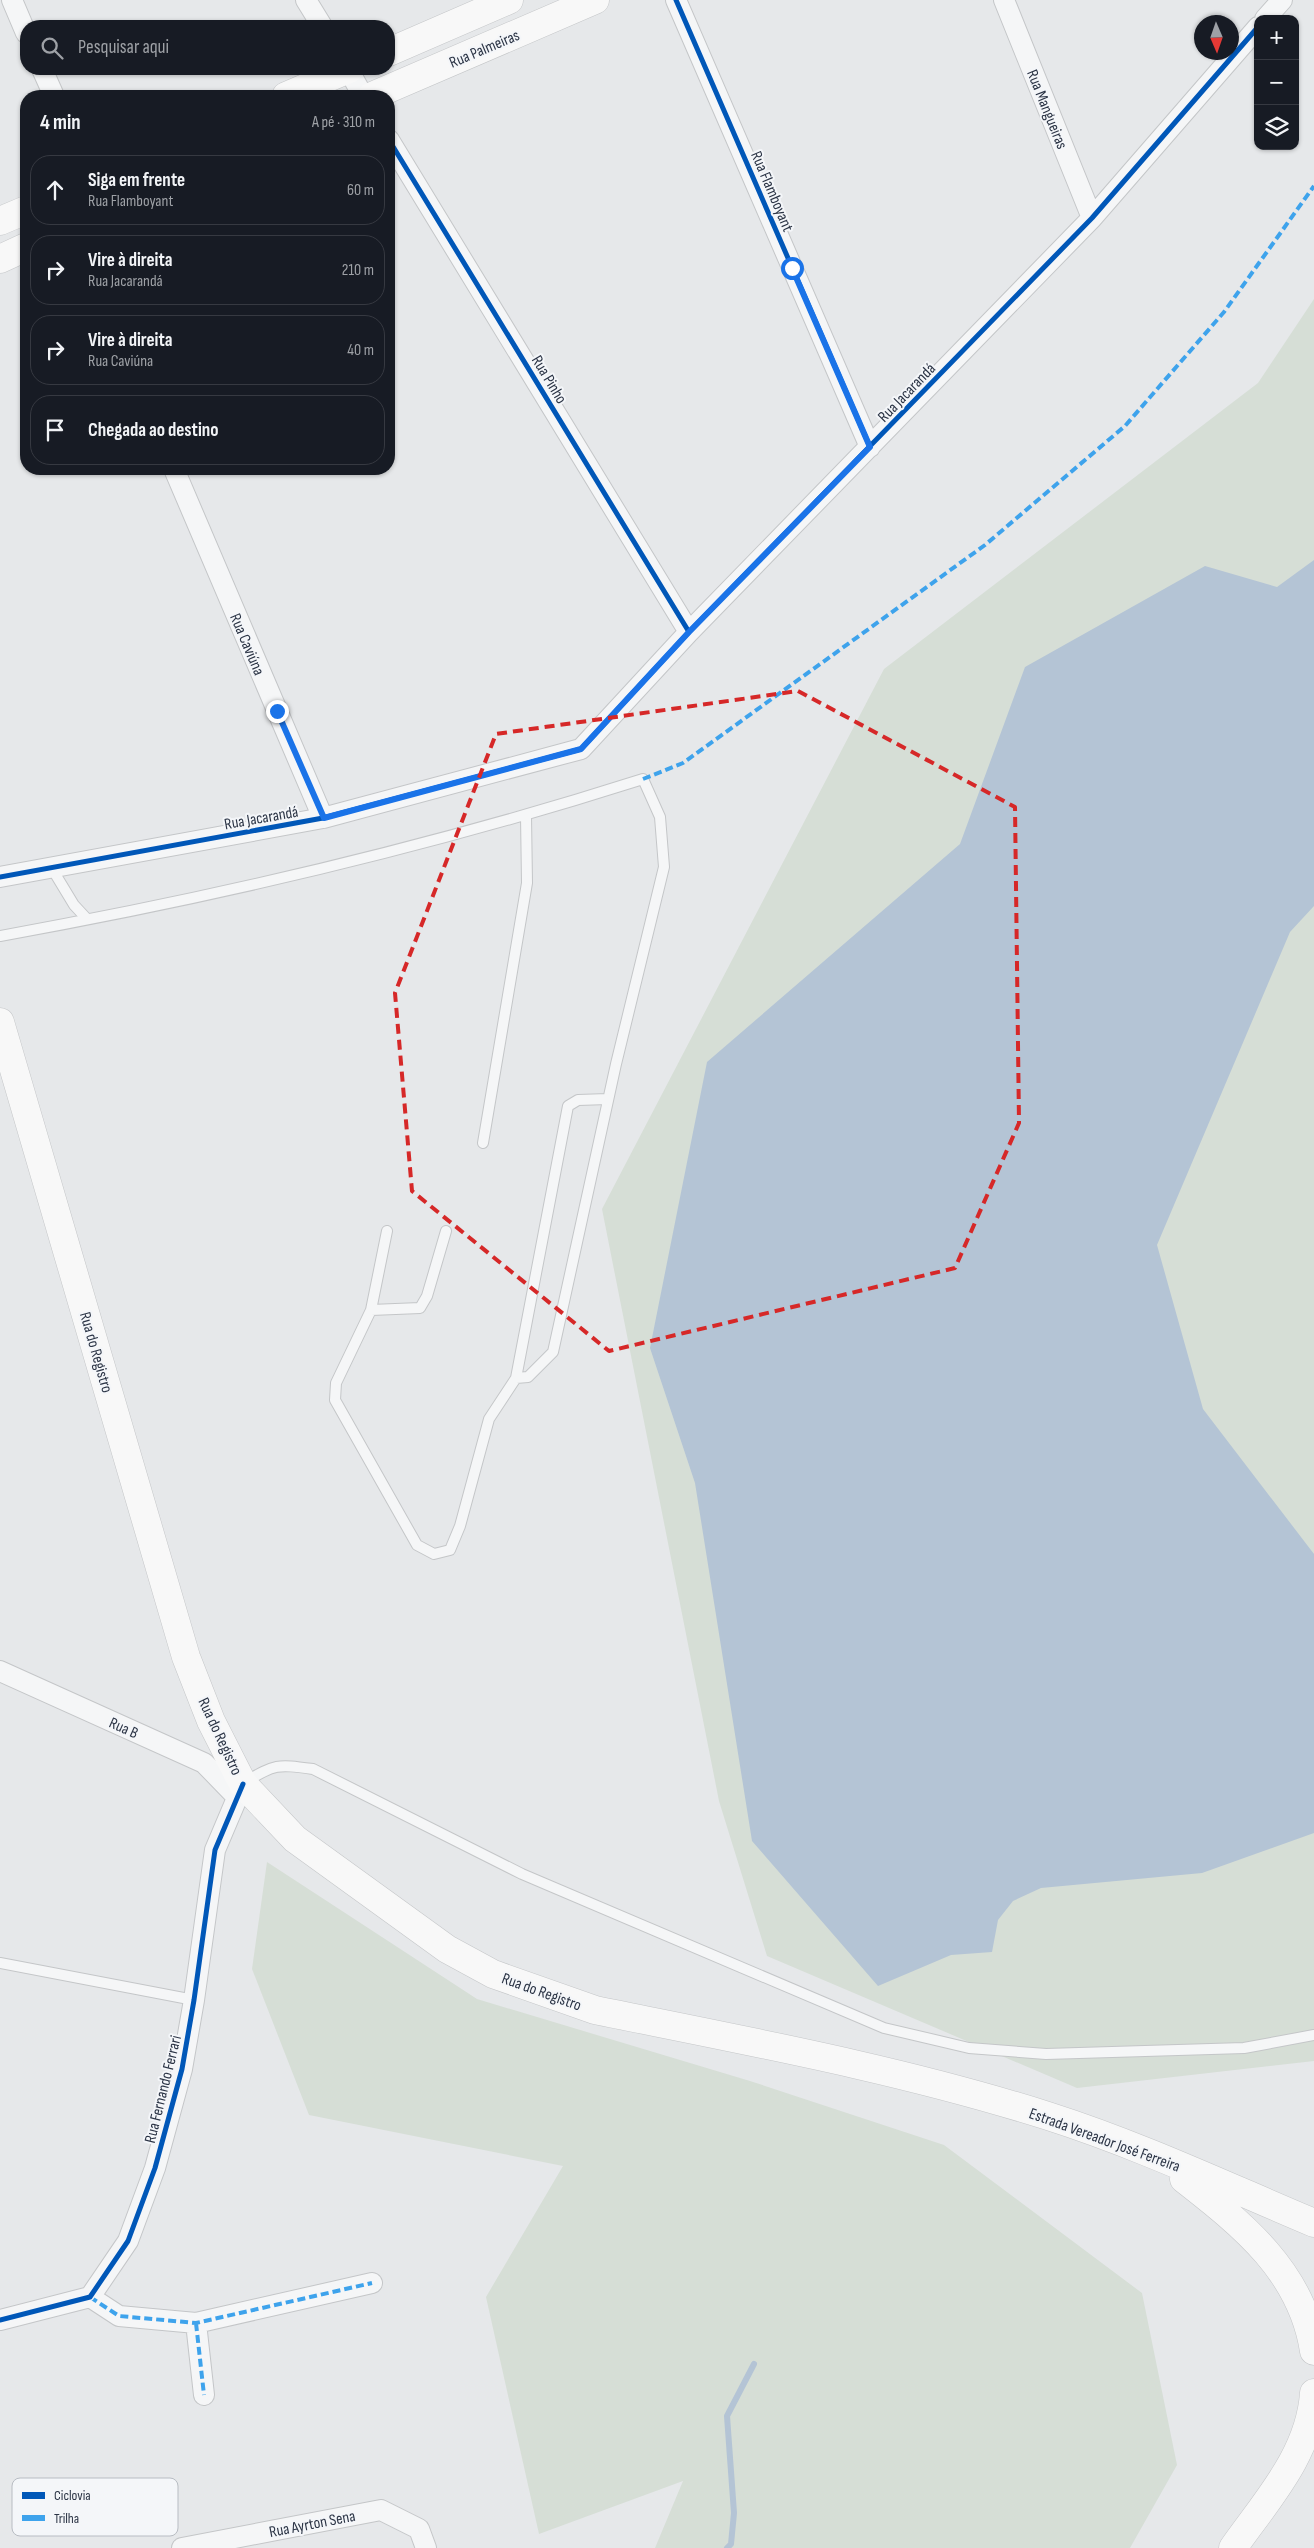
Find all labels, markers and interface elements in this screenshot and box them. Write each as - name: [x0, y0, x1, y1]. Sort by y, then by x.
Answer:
- north arrow: [1194, 15, 1239, 60]
- map controls: [1254, 15, 1299, 150]
- button: +: [1254, 15, 1299, 60]
- search box: [20, 20, 395, 75]
- street label: Rua Palmeiras: [447, 26, 523, 73]
- icon: search: [38, 34, 66, 62]
- text: Pesquisar aqui: [78, 36, 169, 59]
- button: −: [1254, 60, 1299, 105]
- street label: Rua Mangueiras: [1022, 67, 1071, 152]
- button: layers: [1254, 105, 1299, 150]
- text: 4 min: [40, 110, 81, 135]
- text: A pé · 310 m: [312, 113, 375, 132]
- street label: Rua Flamboyant: [746, 149, 797, 235]
- text: Siga em frente: [88, 169, 185, 192]
- icon: ahead: [41, 176, 69, 204]
- text: 60 m: [347, 181, 374, 200]
- text: Rua Flamboyant: [88, 192, 173, 211]
- text: Vire à direita: [88, 249, 172, 272]
- icon: right: [41, 256, 69, 284]
- route start: [781, 257, 804, 280]
- text: 210 m: [342, 261, 374, 280]
- text: Rua Jacarandá: [88, 272, 163, 291]
- text: Vire à direita: [88, 329, 172, 352]
- icon: right: [41, 336, 69, 364]
- text: 40 m: [347, 341, 374, 360]
- text: Rua Caviúna: [88, 352, 153, 371]
- street label: Rua Pinho: [527, 352, 570, 407]
- street label: Rua Jacarandá: [874, 360, 940, 427]
- icon: arrive: [41, 416, 69, 444]
- text: Chegada ao destino: [88, 419, 218, 442]
- street label: Rua Caviúna: [225, 611, 268, 678]
- route end: [266, 700, 289, 723]
- street label: Rua Jacarandá: [223, 803, 300, 834]
- street label: Rua do Registro: [75, 1310, 116, 1395]
- street label: Rua do Registro: [193, 1695, 246, 1778]
- street label: Rua B: [106, 1714, 141, 1743]
- street label: Rua do Registro: [499, 1969, 584, 2016]
- street label: Rua Fernando Ferrari: [141, 2034, 186, 2145]
- street label: Estrada Vereador José Ferreira: [1026, 2104, 1183, 2177]
- legend: [12, 2478, 178, 2536]
- text: Ciclovia: [54, 2487, 91, 2504]
- street label: Rua Ayrton Sena: [268, 2507, 357, 2542]
- text: Trilha: [54, 2510, 79, 2527]

